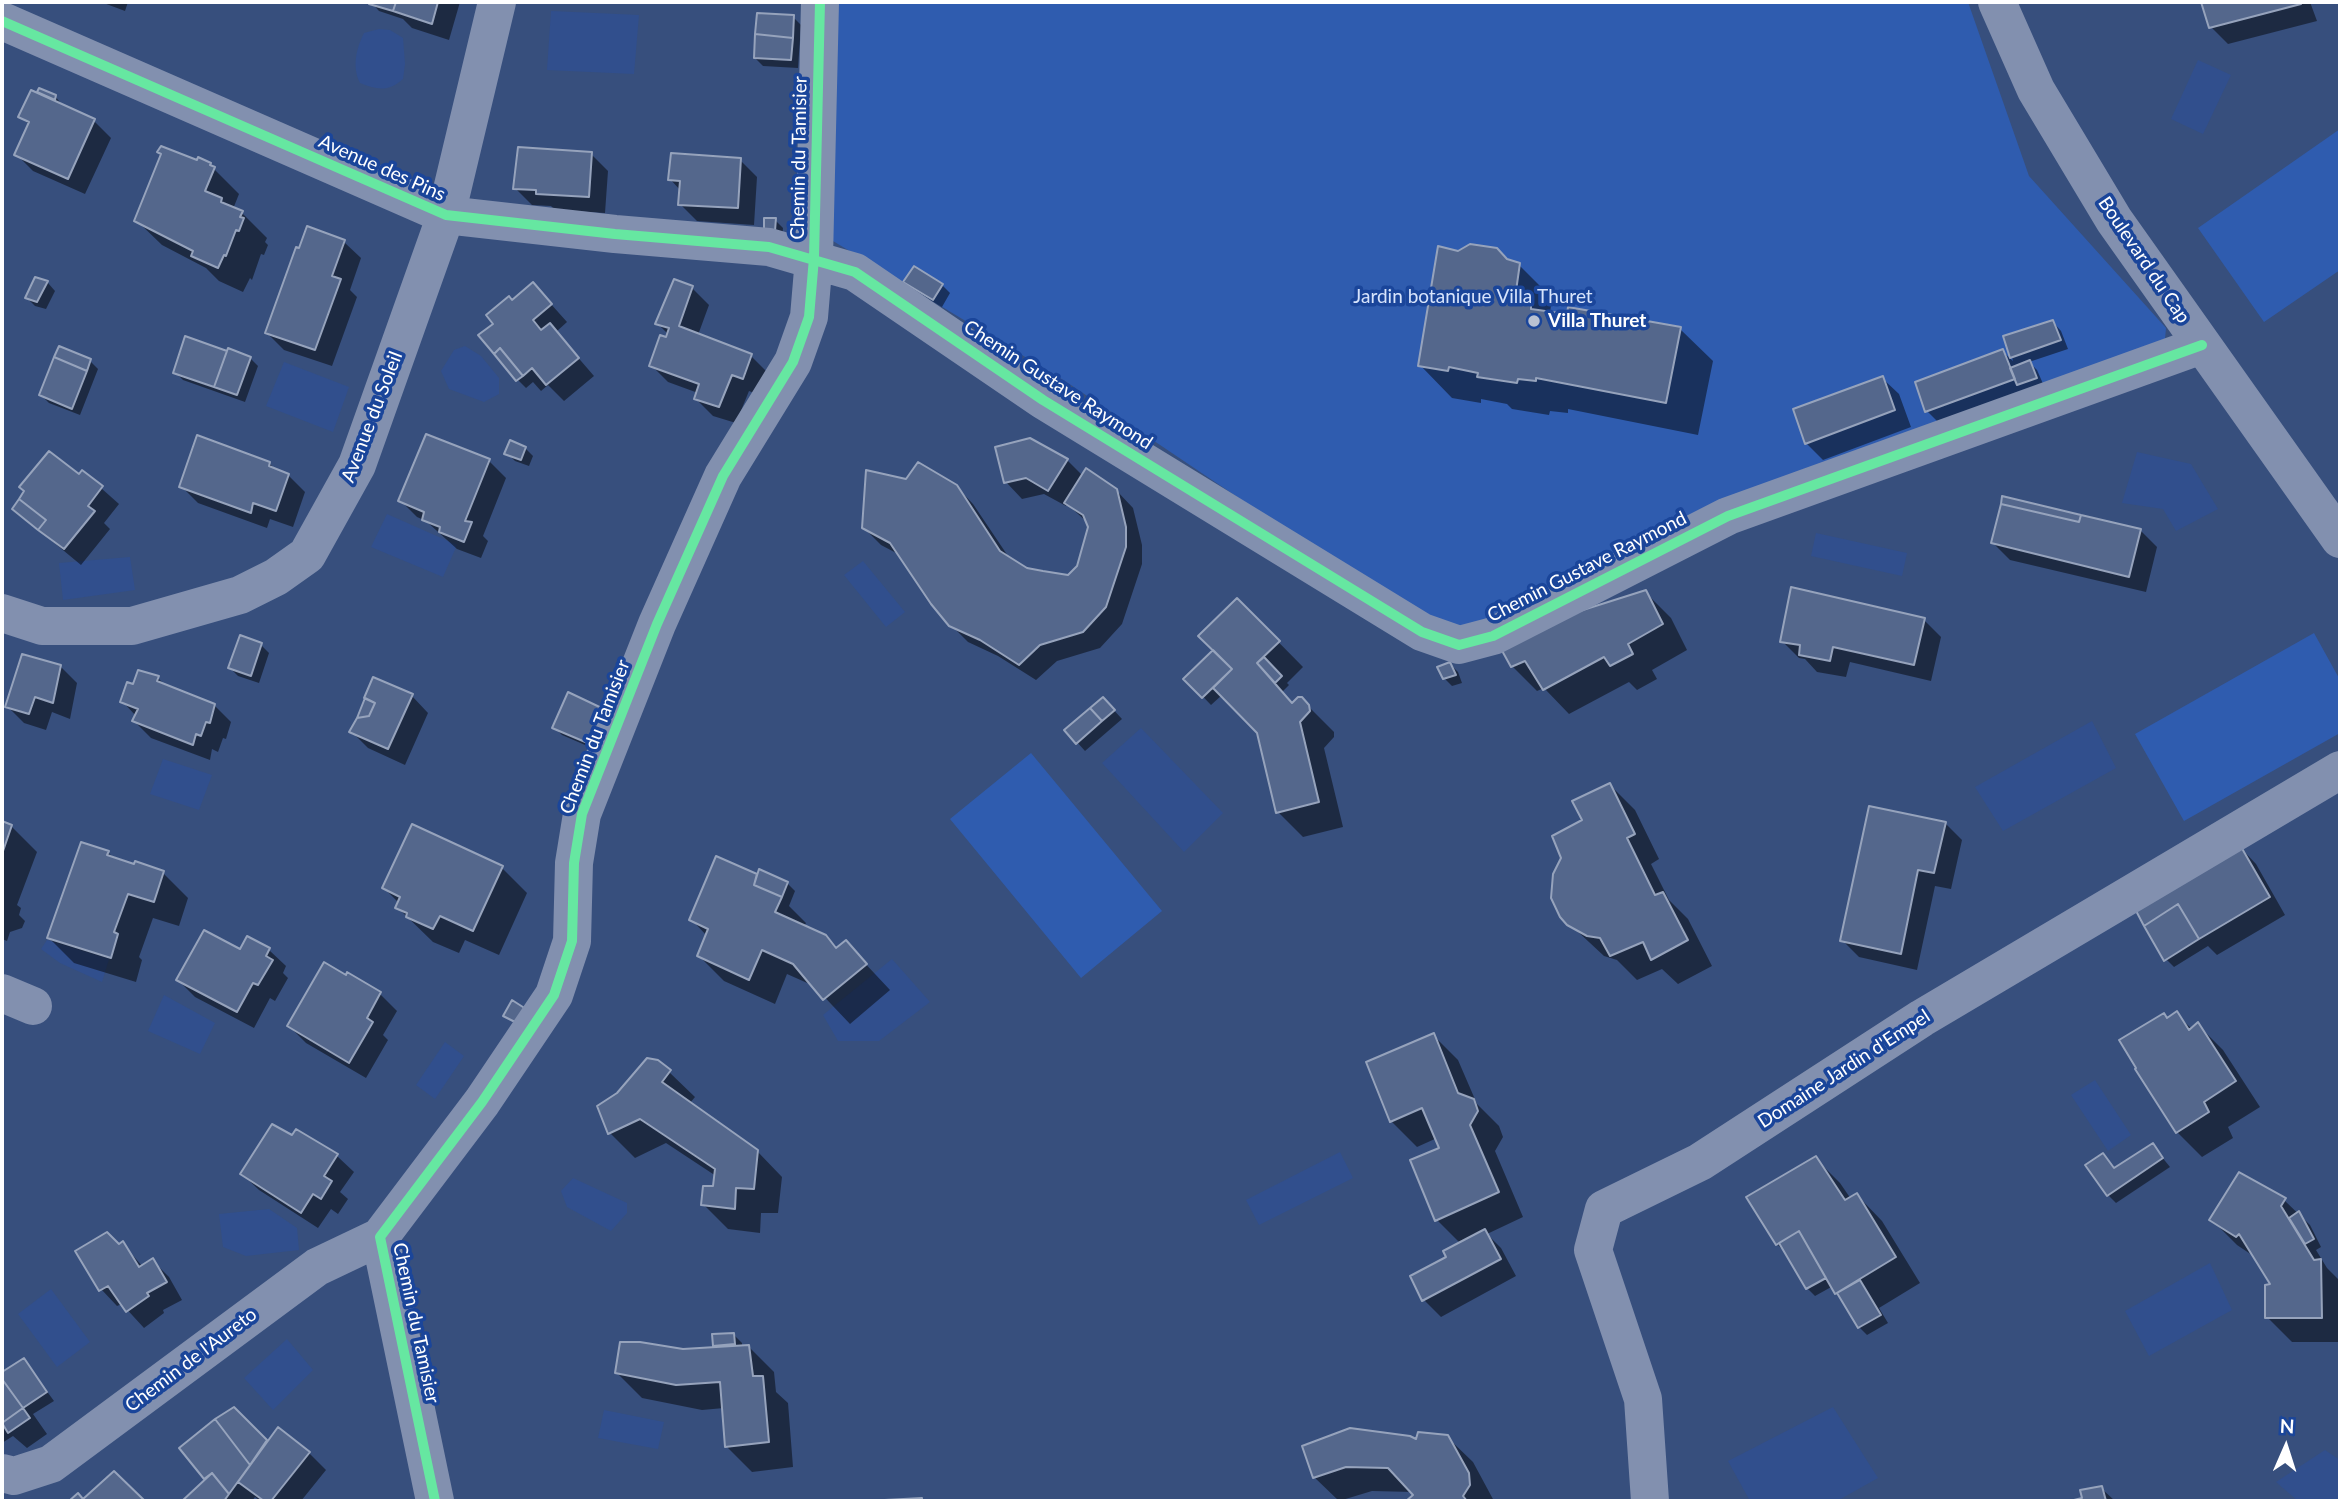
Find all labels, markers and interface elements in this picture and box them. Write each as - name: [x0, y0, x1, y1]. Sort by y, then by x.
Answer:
- street label: Chemin du Tamisier: [786, 76, 812, 240]
- street label: Avenue des Pins: [315, 130, 449, 206]
- street label: Boulevard du Cap: [2093, 192, 2195, 328]
- park label: Jardin botanique Villa Thuret: [1353, 286, 1593, 308]
- place label: Villa Thuret: [1548, 310, 1646, 332]
- marker: Villa Thuret: [1526, 313, 1542, 329]
- street label: Chemin Gustave Raymond: [959, 315, 1157, 455]
- street label: Avenue du Soleil: [337, 348, 407, 486]
- street label: Chemin Gustave Raymond: [1484, 507, 1690, 627]
- street label: Chemin du Tamisier: [555, 657, 635, 817]
- street label: Domaine Jardin d'Empel: [1754, 1005, 1934, 1133]
- street label: Chemin du Tamisier: [388, 1241, 444, 1405]
- street label: Chemin de l'Aureto: [121, 1303, 261, 1417]
- north arrow: [2251, 1412, 2321, 1482]
- text: N: [2279, 1414, 2295, 1437]

